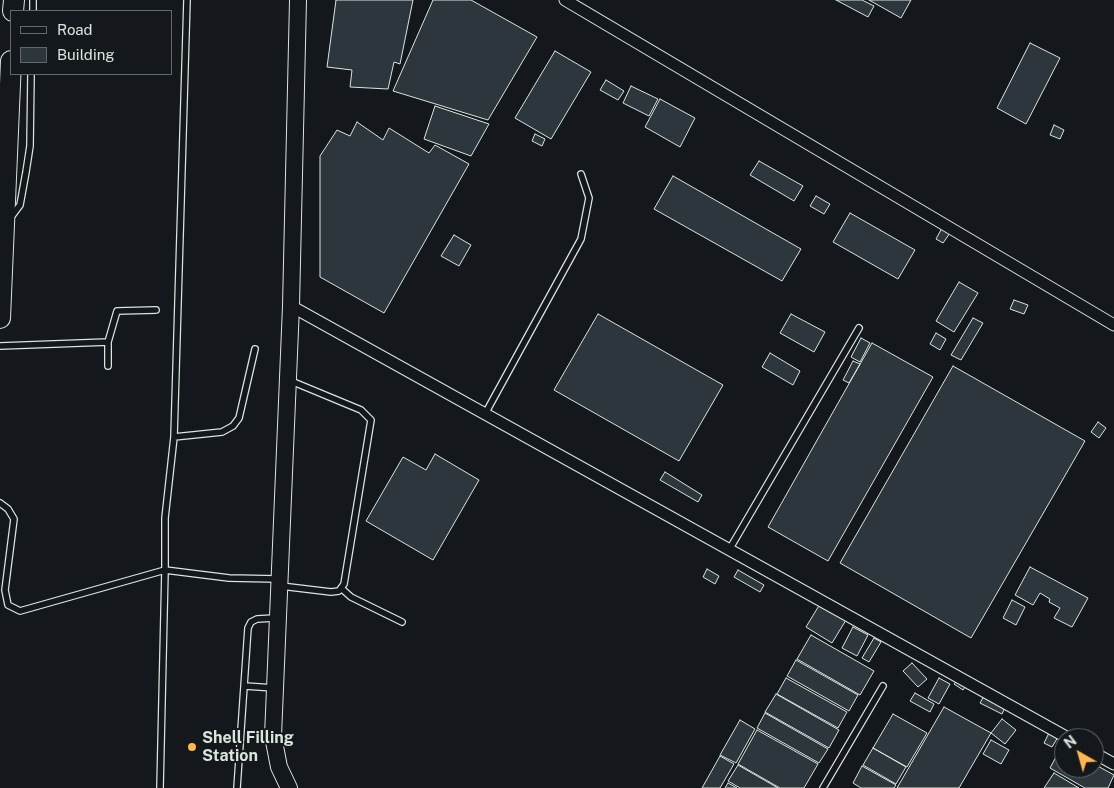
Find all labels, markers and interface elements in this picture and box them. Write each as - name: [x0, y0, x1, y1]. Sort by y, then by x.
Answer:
- legend: [10, 10, 172, 75]
- text: Road: [57, 21, 93, 38]
- text: Building: [57, 46, 115, 63]
- place label: Shell Filling Station: [202, 728, 294, 766]
- north arrow: [1054, 728, 1104, 778]
- text: N: [1061, 732, 1080, 752]
- marker: Shell Filling Station: [186, 741, 198, 753]

